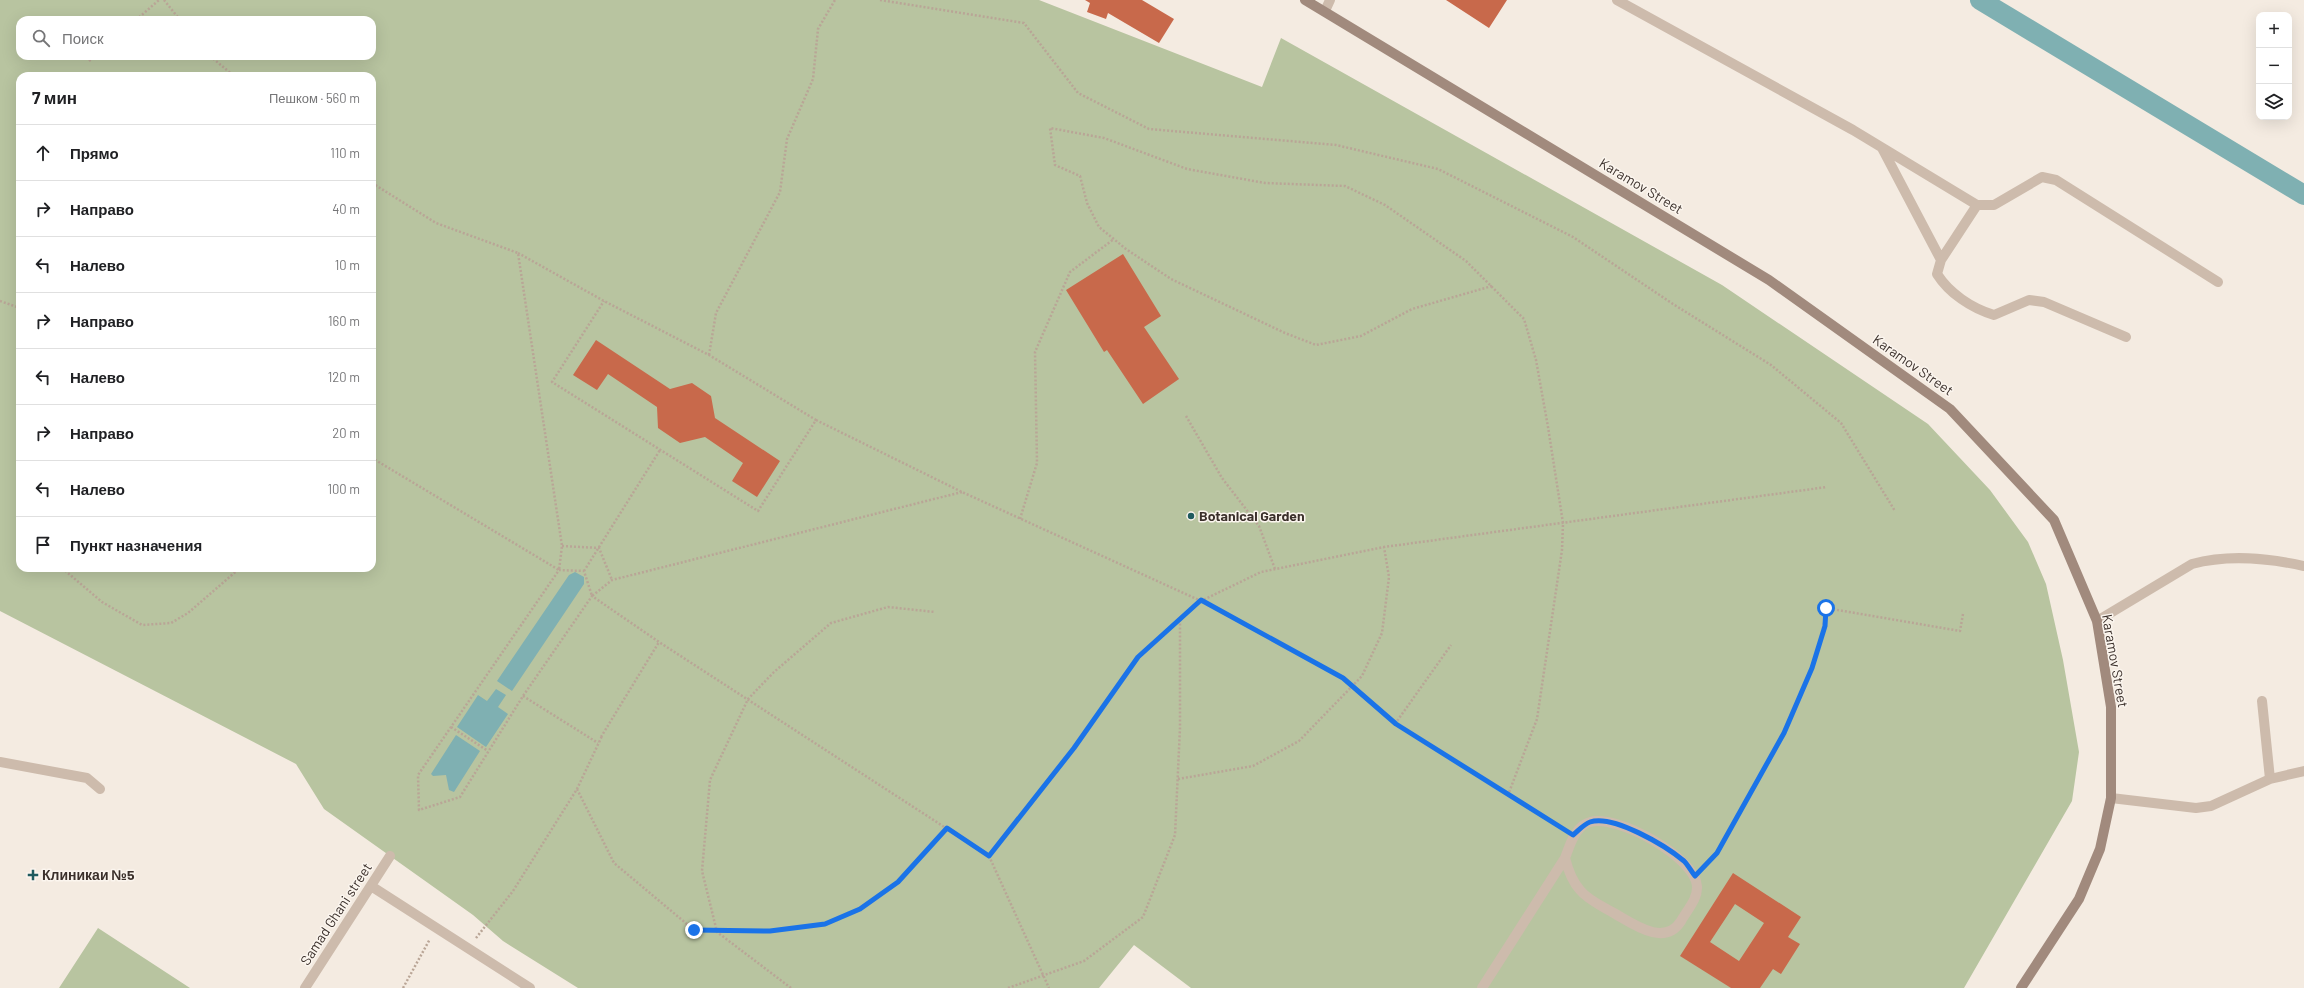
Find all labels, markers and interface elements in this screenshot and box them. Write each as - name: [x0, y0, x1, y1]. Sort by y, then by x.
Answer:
- map controls: [2256, 12, 2292, 120]
- button: +: [2256, 12, 2292, 48]
- search box: [16, 16, 376, 60]
- icon: search: [30, 27, 52, 49]
- text: Поиск: [62, 29, 104, 47]
- button: −: [2256, 48, 2292, 84]
- button: layers: [2256, 84, 2292, 120]
- text: 7 мин: [32, 87, 77, 107]
- text: Пешком · 560 m: [269, 90, 360, 106]
- icon: ahead: [32, 142, 54, 164]
- text: Прямо: [70, 144, 119, 162]
- text: 110 m: [330, 145, 360, 161]
- street label: Karamov Street: [1596, 154, 1686, 217]
- icon: right: [32, 198, 54, 220]
- text: Направо: [70, 200, 134, 218]
- text: 40 m: [332, 201, 360, 217]
- icon: left: [32, 254, 54, 276]
- text: Налево: [70, 256, 125, 274]
- text: 10 m: [335, 257, 360, 273]
- icon: right: [32, 310, 54, 332]
- text: Направо: [70, 312, 134, 330]
- text: 160 m: [328, 313, 360, 329]
- street label: Karamov Street: [1870, 331, 1957, 399]
- icon: left: [32, 366, 54, 388]
- text: Налево: [70, 368, 125, 386]
- text: 120 m: [328, 369, 360, 385]
- icon: right: [32, 422, 54, 444]
- text: Направо: [70, 424, 134, 442]
- text: 20 m: [332, 425, 360, 441]
- icon: left: [32, 478, 54, 500]
- text: Налево: [70, 480, 125, 498]
- text: 100 m: [327, 481, 360, 497]
- place label: Botanical Garden: [1199, 507, 1305, 524]
- marker: Botanical Garden: [1186, 511, 1196, 521]
- icon: arrive: [32, 534, 54, 556]
- text: Пункт назначения: [70, 536, 202, 554]
- route start: [1817, 599, 1835, 617]
- street label: Karamov Street: [2099, 613, 2132, 709]
- street label: Samad Ghani street: [296, 859, 375, 968]
- place label: Клиникаи №5: [42, 866, 135, 883]
- marker: Клиникаи №5: [27, 869, 39, 881]
- route end: [685, 921, 703, 939]

